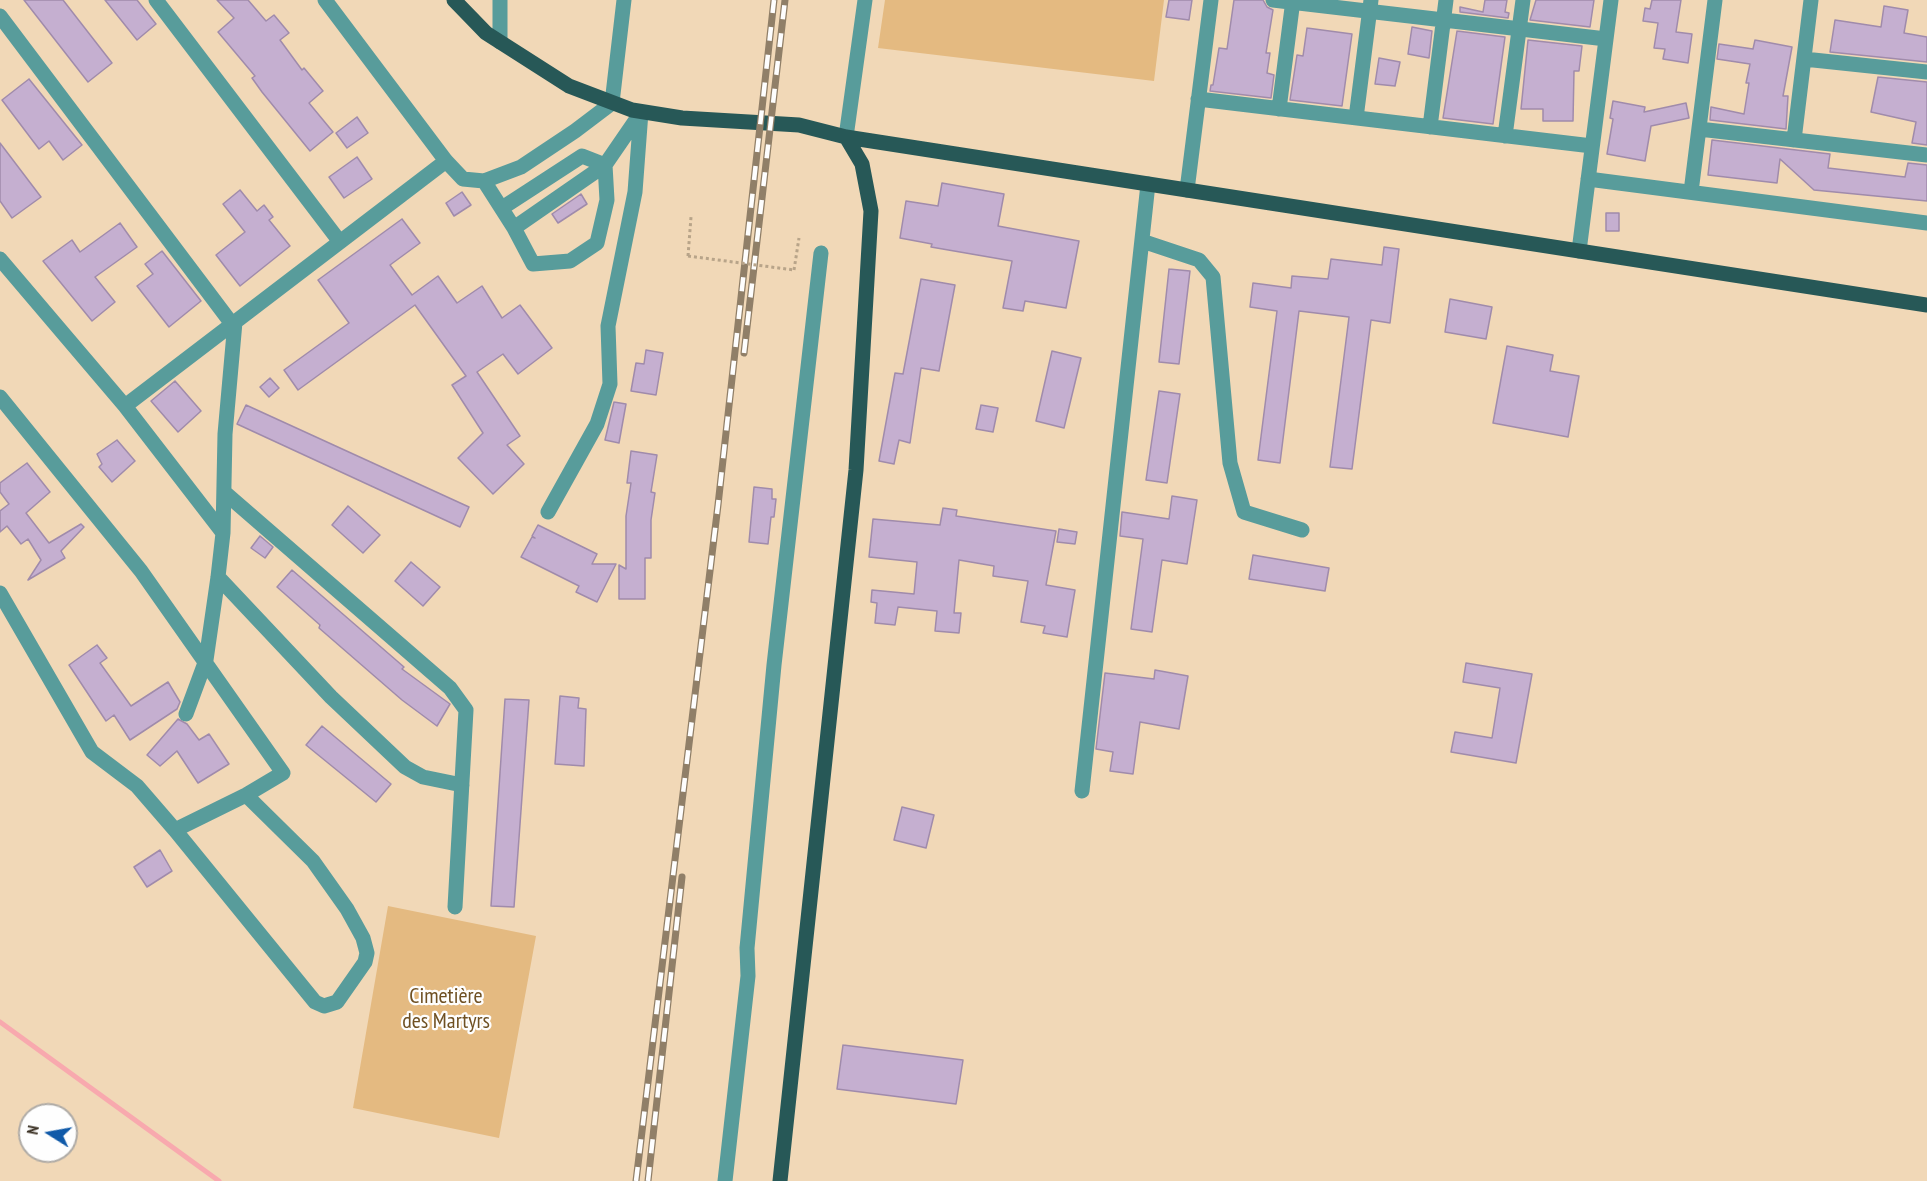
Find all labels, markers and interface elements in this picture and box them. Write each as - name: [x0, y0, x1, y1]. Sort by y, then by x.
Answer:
- park label: Cimetière des Martyrs: [402, 984, 490, 1036]
- north arrow: [18, 1103, 78, 1163]
- text: N: [22, 1124, 43, 1136]

